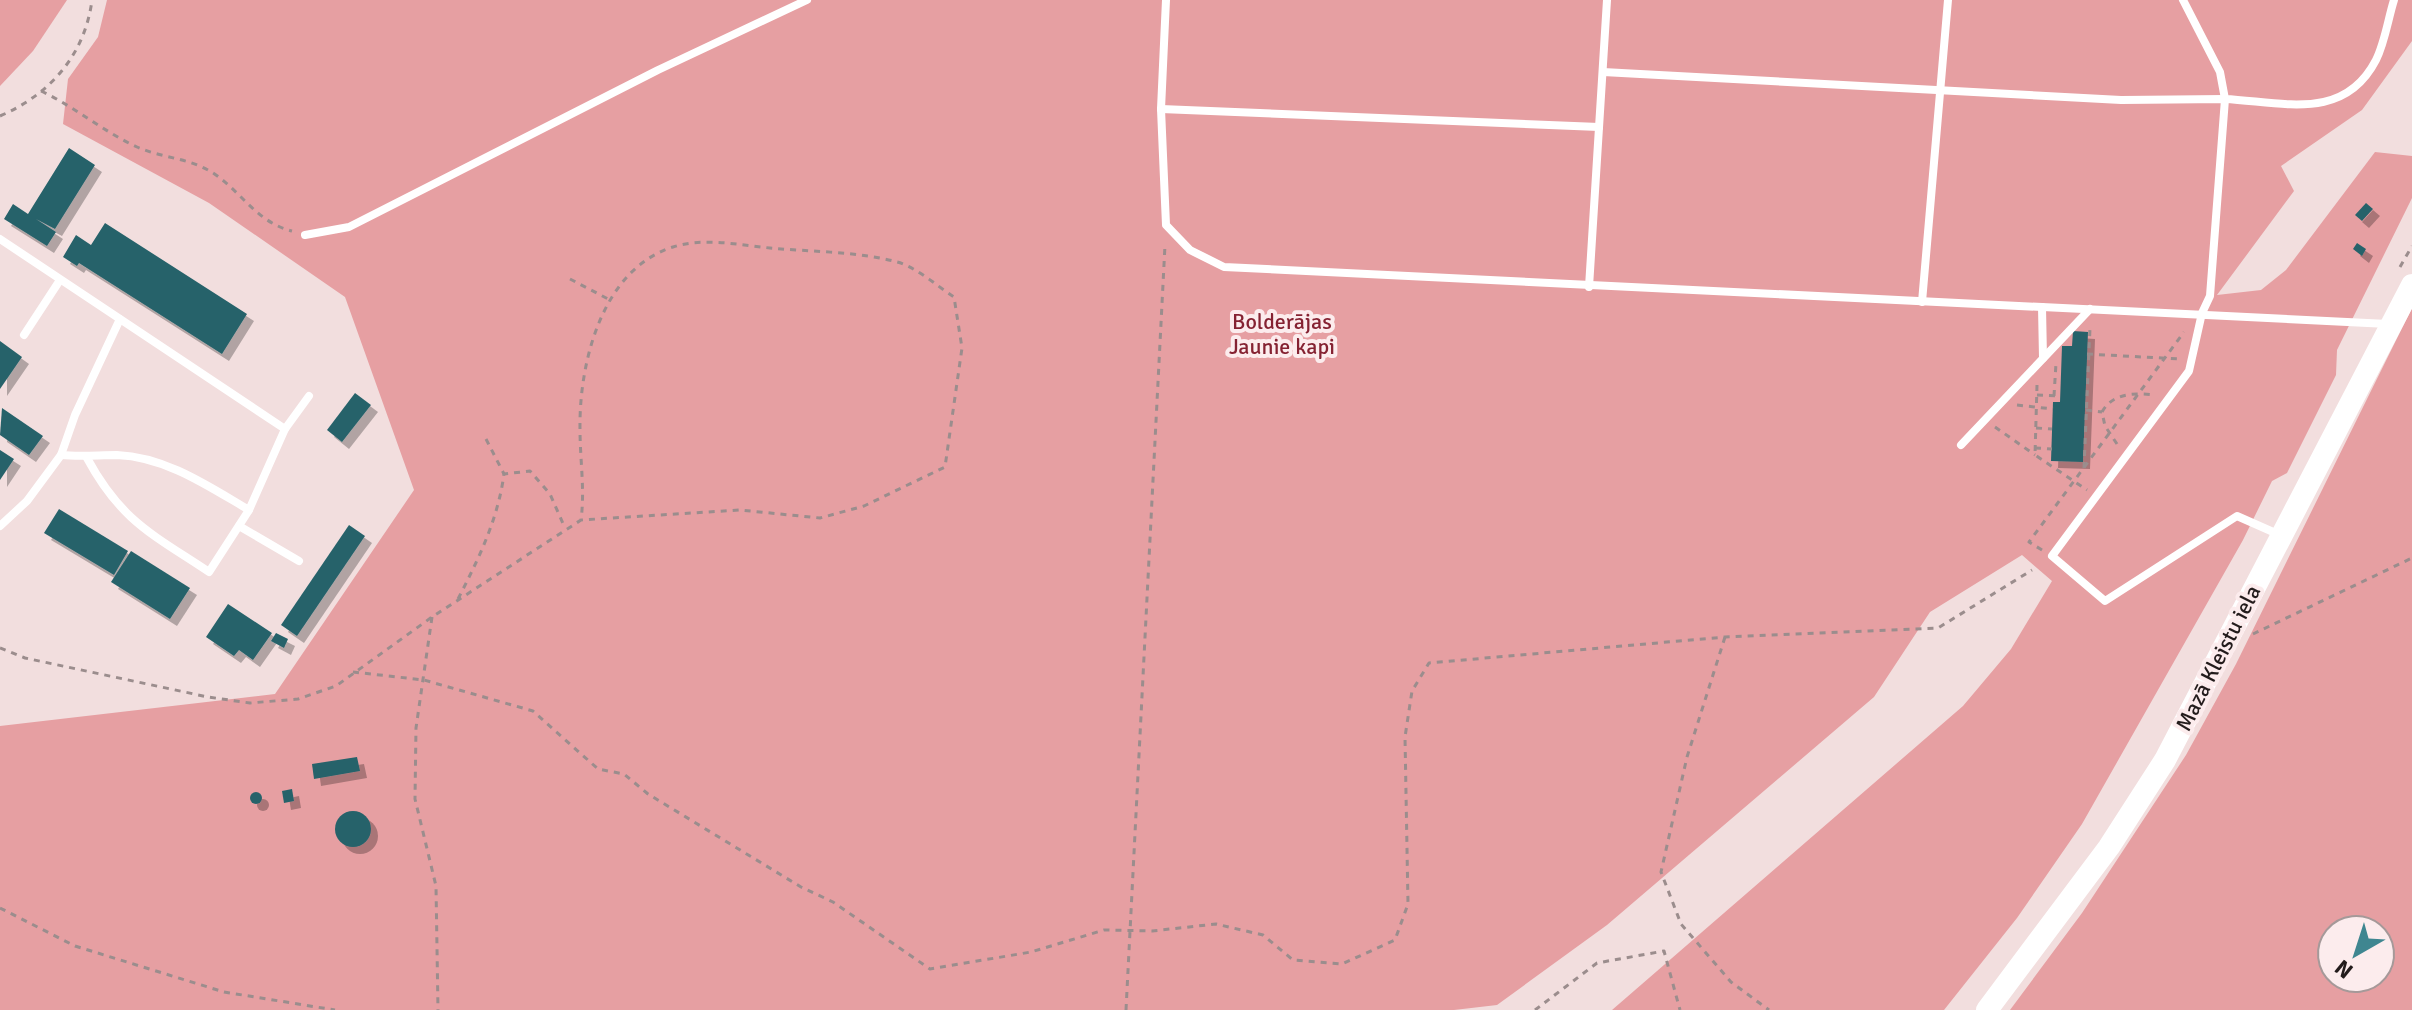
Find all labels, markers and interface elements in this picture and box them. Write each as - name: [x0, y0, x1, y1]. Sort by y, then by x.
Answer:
- park label: Bolderājas Jaunie kapi: [1229, 308, 1335, 360]
- street label: Mazā Kleistu iela: [2170, 581, 2266, 735]
- north arrow: [2316, 914, 2396, 994]
- text: N: [2329, 954, 2358, 984]

